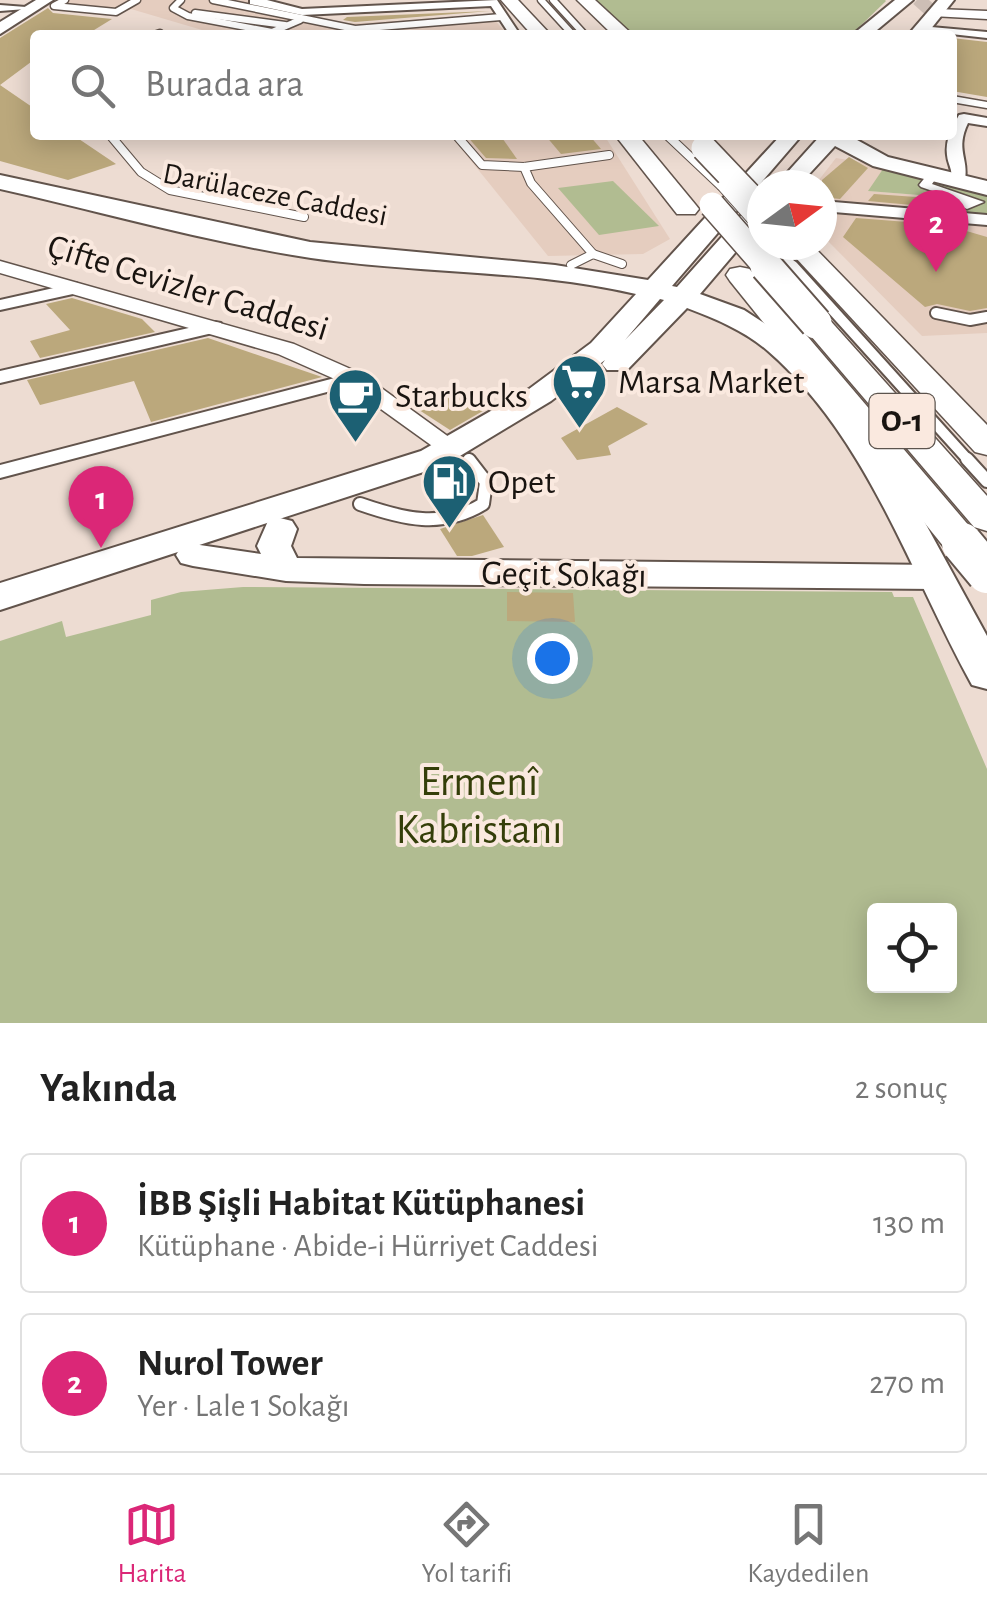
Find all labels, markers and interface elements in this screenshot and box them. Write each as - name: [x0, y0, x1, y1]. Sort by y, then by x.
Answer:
- search box: [30, 30, 957, 140]
- icon: search: [65, 58, 120, 113]
- text: Burada ara: [145, 66, 304, 104]
- street label: Darülaceze Caddesi: [160, 159, 390, 231]
- north arrow: [747, 170, 837, 260]
- pin: 2: [904, 190, 968, 272]
- street label: Çifte Cevizler Caddesi: [44, 229, 332, 347]
- supermarket icon: Marsa Market: [549, 352, 609, 431]
- place label: Marsa Market: [618, 365, 804, 400]
- cafe icon: Starbucks: [326, 366, 386, 445]
- place label: Starbucks: [395, 379, 528, 414]
- road number: O-1: [870, 394, 934, 448]
- fuel station icon: Opet: [419, 452, 479, 531]
- place label: Opet: [488, 465, 555, 500]
- pin: 1: [68, 466, 134, 548]
- street label: Geçit Sokağı: [481, 556, 647, 594]
- your location: [527, 633, 578, 684]
- park label: Ermenî Kabristanı: [396, 761, 562, 851]
- map controls: [867, 903, 957, 993]
- button: locate: [867, 903, 957, 993]
- text: Yakında: [40, 1067, 177, 1109]
- text: 2 sonuç: [855, 1072, 947, 1104]
- text: İBB Şişli Habitat Kütüphanesi: [137, 1185, 585, 1223]
- text: 1: [69, 1207, 80, 1239]
- text: 130 m: [873, 1207, 945, 1239]
- text: Kütüphane · Abide-i Hürriyet Caddesi: [137, 1230, 599, 1262]
- text: Nurol Tower: [137, 1345, 323, 1383]
- text: 2: [67, 1367, 82, 1399]
- text: 270 m: [869, 1367, 945, 1399]
- text: Yer · Lale 1 Sokağı: [137, 1390, 349, 1422]
- tab: Harita: [117, 1497, 186, 1591]
- tab: Yol tarifi: [421, 1497, 512, 1591]
- tab: Kaydedilen: [747, 1497, 869, 1591]

